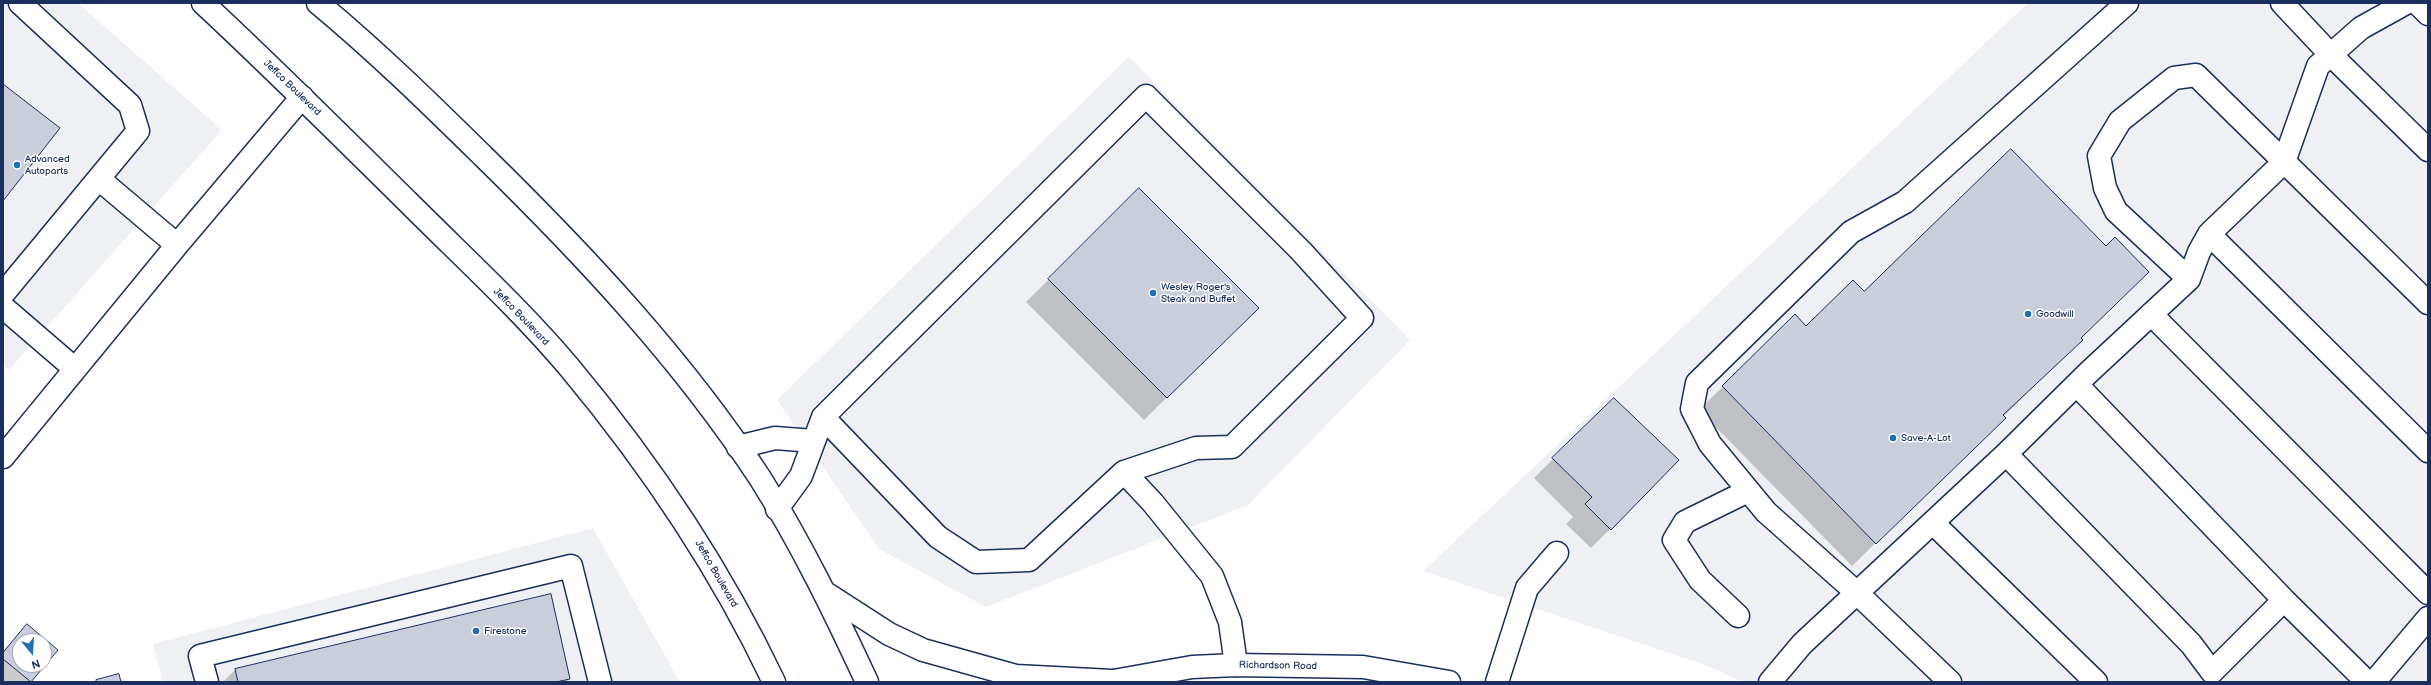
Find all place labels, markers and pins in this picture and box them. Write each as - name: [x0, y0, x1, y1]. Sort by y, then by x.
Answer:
- place label: Advanced Autoparts: [25, 153, 70, 176]
- marker: Advanced Autoparts: [12, 160, 22, 170]
- place label: Wesley Roger's Steak and Buffet: [1161, 281, 1235, 304]
- marker: Wesley Roger's Steak and Buffet: [1148, 288, 1158, 298]
- place label: Goodwill: [2036, 308, 2074, 320]
- marker: Goodwill: [2023, 309, 2033, 319]
- place label: Save-A-Lot: [1901, 432, 1951, 444]
- marker: Save-A-Lot: [1888, 433, 1898, 443]
- place label: Firestone: [484, 625, 527, 637]
- marker: Firestone: [471, 626, 481, 636]

